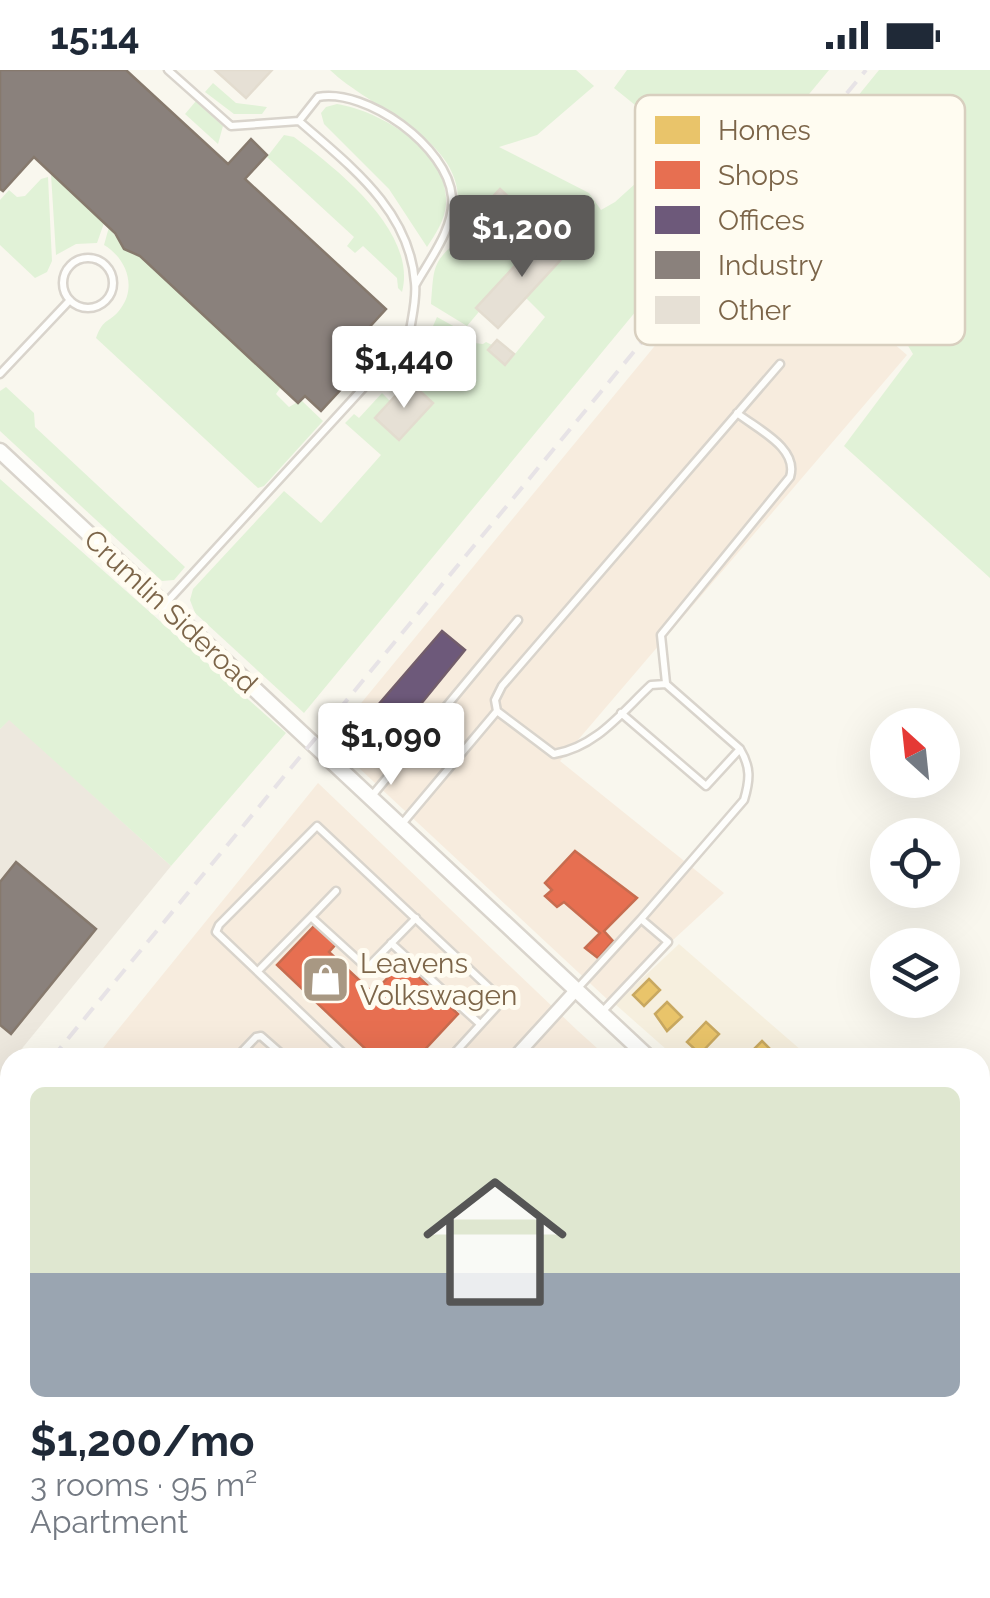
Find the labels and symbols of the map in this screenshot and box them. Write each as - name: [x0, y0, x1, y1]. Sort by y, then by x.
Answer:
- legend: [635, 95, 965, 345]
- text: Homes: [718, 114, 811, 147]
- text: Shops: [718, 159, 799, 192]
- pin: $1,200: [441, 195, 603, 280]
- text: Offices: [718, 204, 805, 237]
- text: Industry: [718, 249, 823, 282]
- text: Other: [718, 294, 791, 327]
- pin: $1,440: [323, 326, 485, 411]
- street label: Crumlin Sideroad: [77, 523, 264, 700]
- pin: $1,090: [310, 703, 472, 788]
- north arrow: [870, 708, 960, 798]
- place label: Leavens Volkswagen: [360, 947, 517, 1012]
- shop icon: Leavens Volkswagen: [299, 953, 351, 1005]

